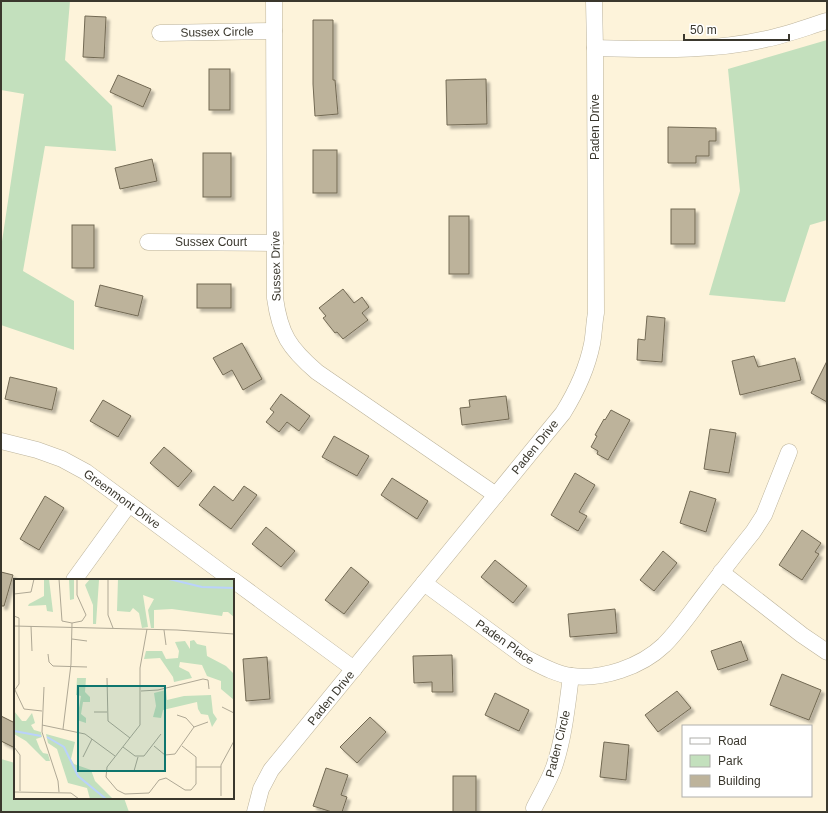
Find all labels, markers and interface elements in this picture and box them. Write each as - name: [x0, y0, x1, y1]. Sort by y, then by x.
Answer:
- scale bar: [684, 16, 789, 42]
- text: 50 m: [690, 23, 717, 37]
- street label: Sussex Circle: [180, 24, 254, 40]
- street label: Paden Drive: [588, 94, 602, 160]
- street label: Sussex Drive: [268, 230, 284, 301]
- street label: Sussex Court: [175, 235, 248, 249]
- street label: Paden Drive: [509, 417, 561, 477]
- street label: Greenmont Drive: [81, 466, 163, 532]
- inset map: [14, 579, 234, 799]
- street label: Paden Place: [473, 617, 537, 667]
- street label: Paden Drive: [305, 668, 357, 728]
- street label: Paden Circle: [543, 709, 573, 779]
- legend: [682, 725, 812, 797]
- text: Road: [718, 734, 747, 748]
- text: Park: [718, 754, 744, 768]
- text: Building: [718, 774, 761, 788]

